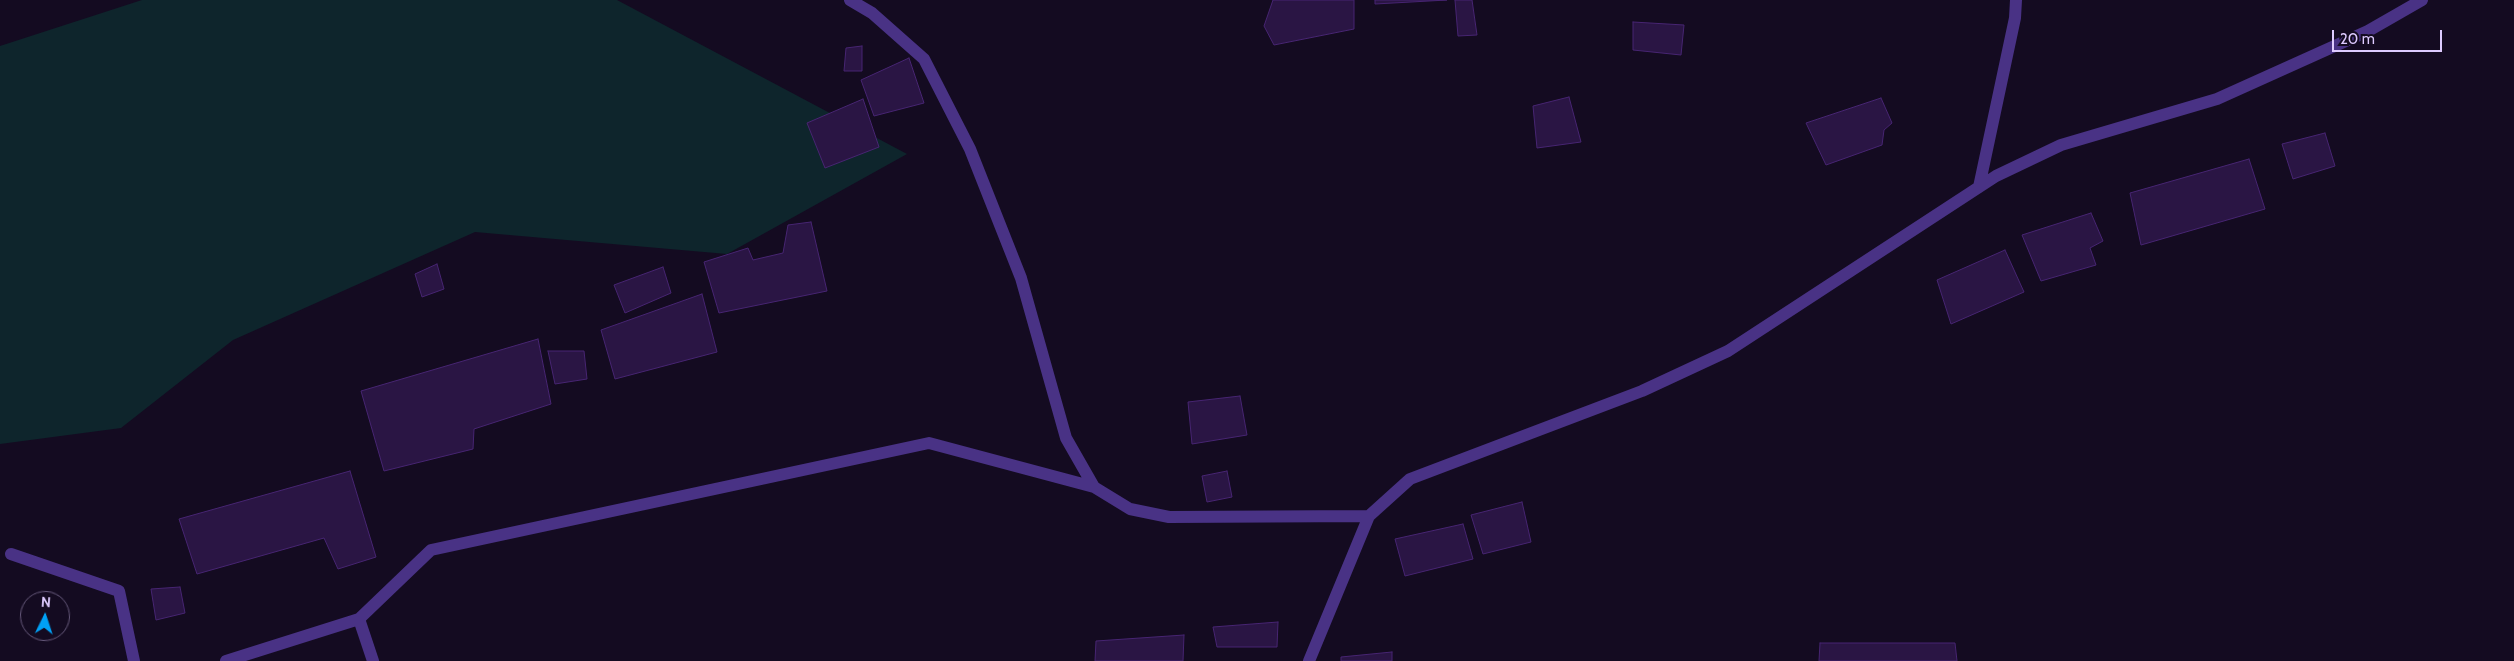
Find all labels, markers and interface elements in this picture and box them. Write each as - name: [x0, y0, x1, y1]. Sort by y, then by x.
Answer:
- scale bar: [2334, 20, 2444, 52]
- text: 20 m: [2340, 30, 2375, 48]
- north arrow: [20, 591, 70, 641]
- text: N: [40, 593, 52, 611]

